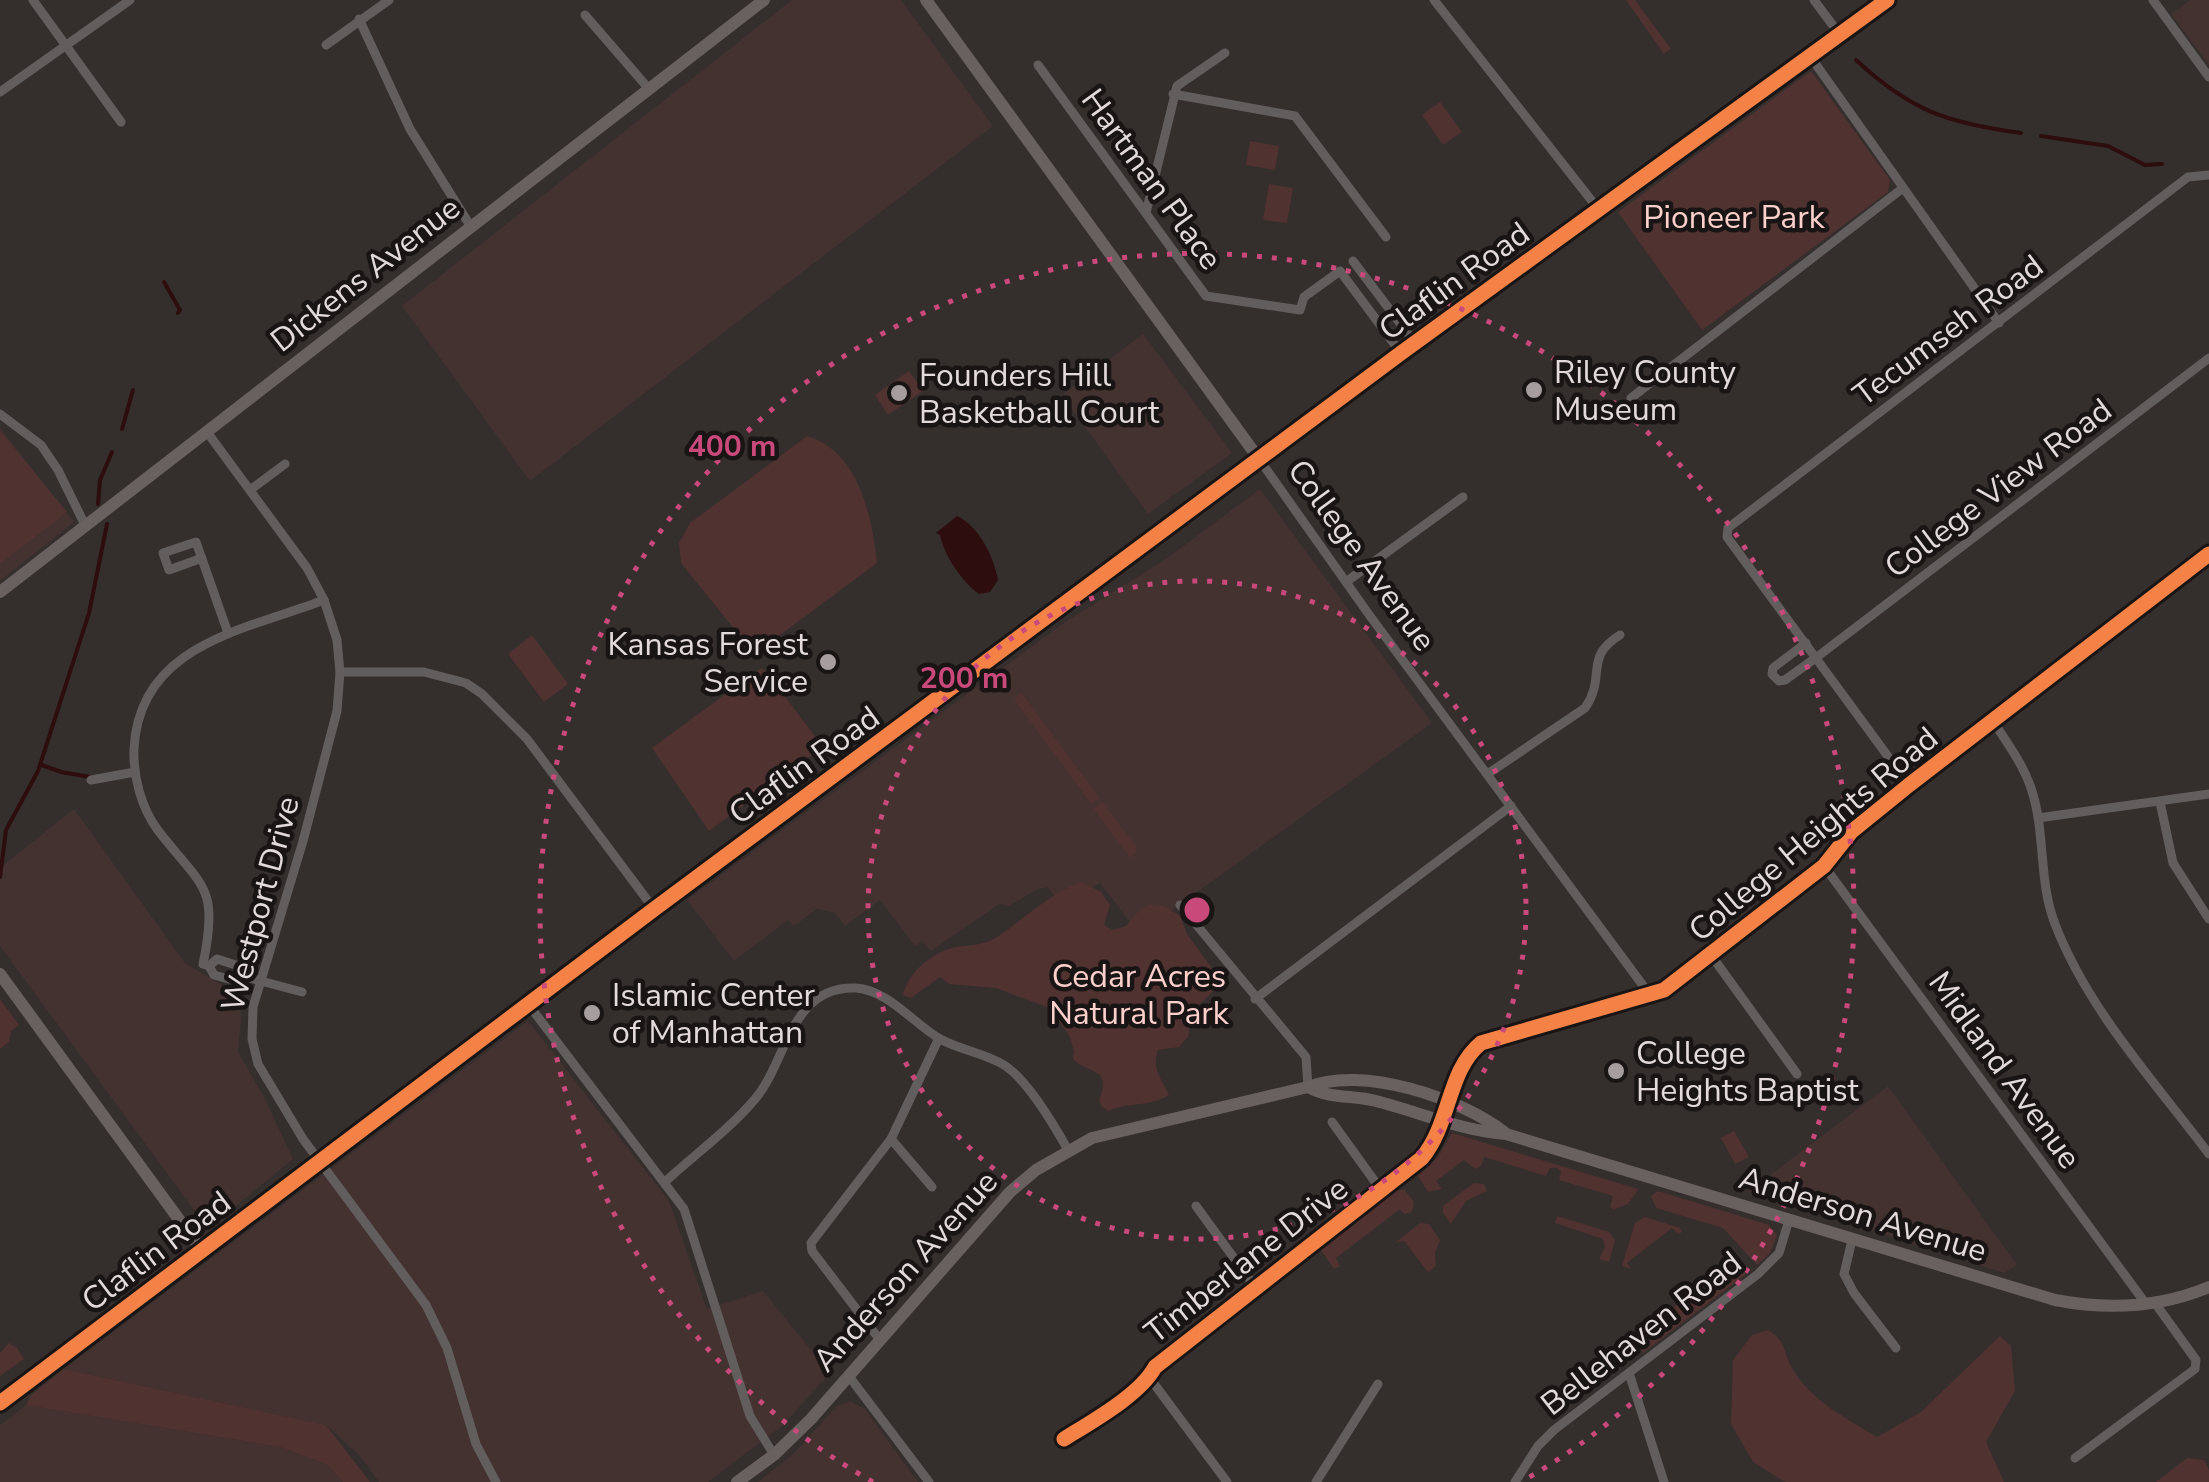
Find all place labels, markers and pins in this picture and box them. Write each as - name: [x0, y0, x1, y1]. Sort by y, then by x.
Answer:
- place label: Riley County Museum: [1554, 351, 1736, 431]
- place label: Founders Hill Basketball Court: [919, 354, 1160, 434]
- marker: Riley County Museum: [1523, 379, 1545, 401]
- marker: Founders Hill Basketball Court: [888, 382, 910, 404]
- place label: Kansas Forest Service: [607, 623, 809, 703]
- marker: Kansas Forest Service: [817, 651, 839, 673]
- centre of rings: [1179, 892, 1215, 928]
- place label: Islamic Center of Manhattan: [612, 974, 816, 1054]
- marker: Islamic Center of Manhattan: [581, 1002, 603, 1024]
- place label: College Heights Baptist: [1636, 1032, 1859, 1112]
- marker: College Heights Baptist: [1605, 1060, 1627, 1082]

